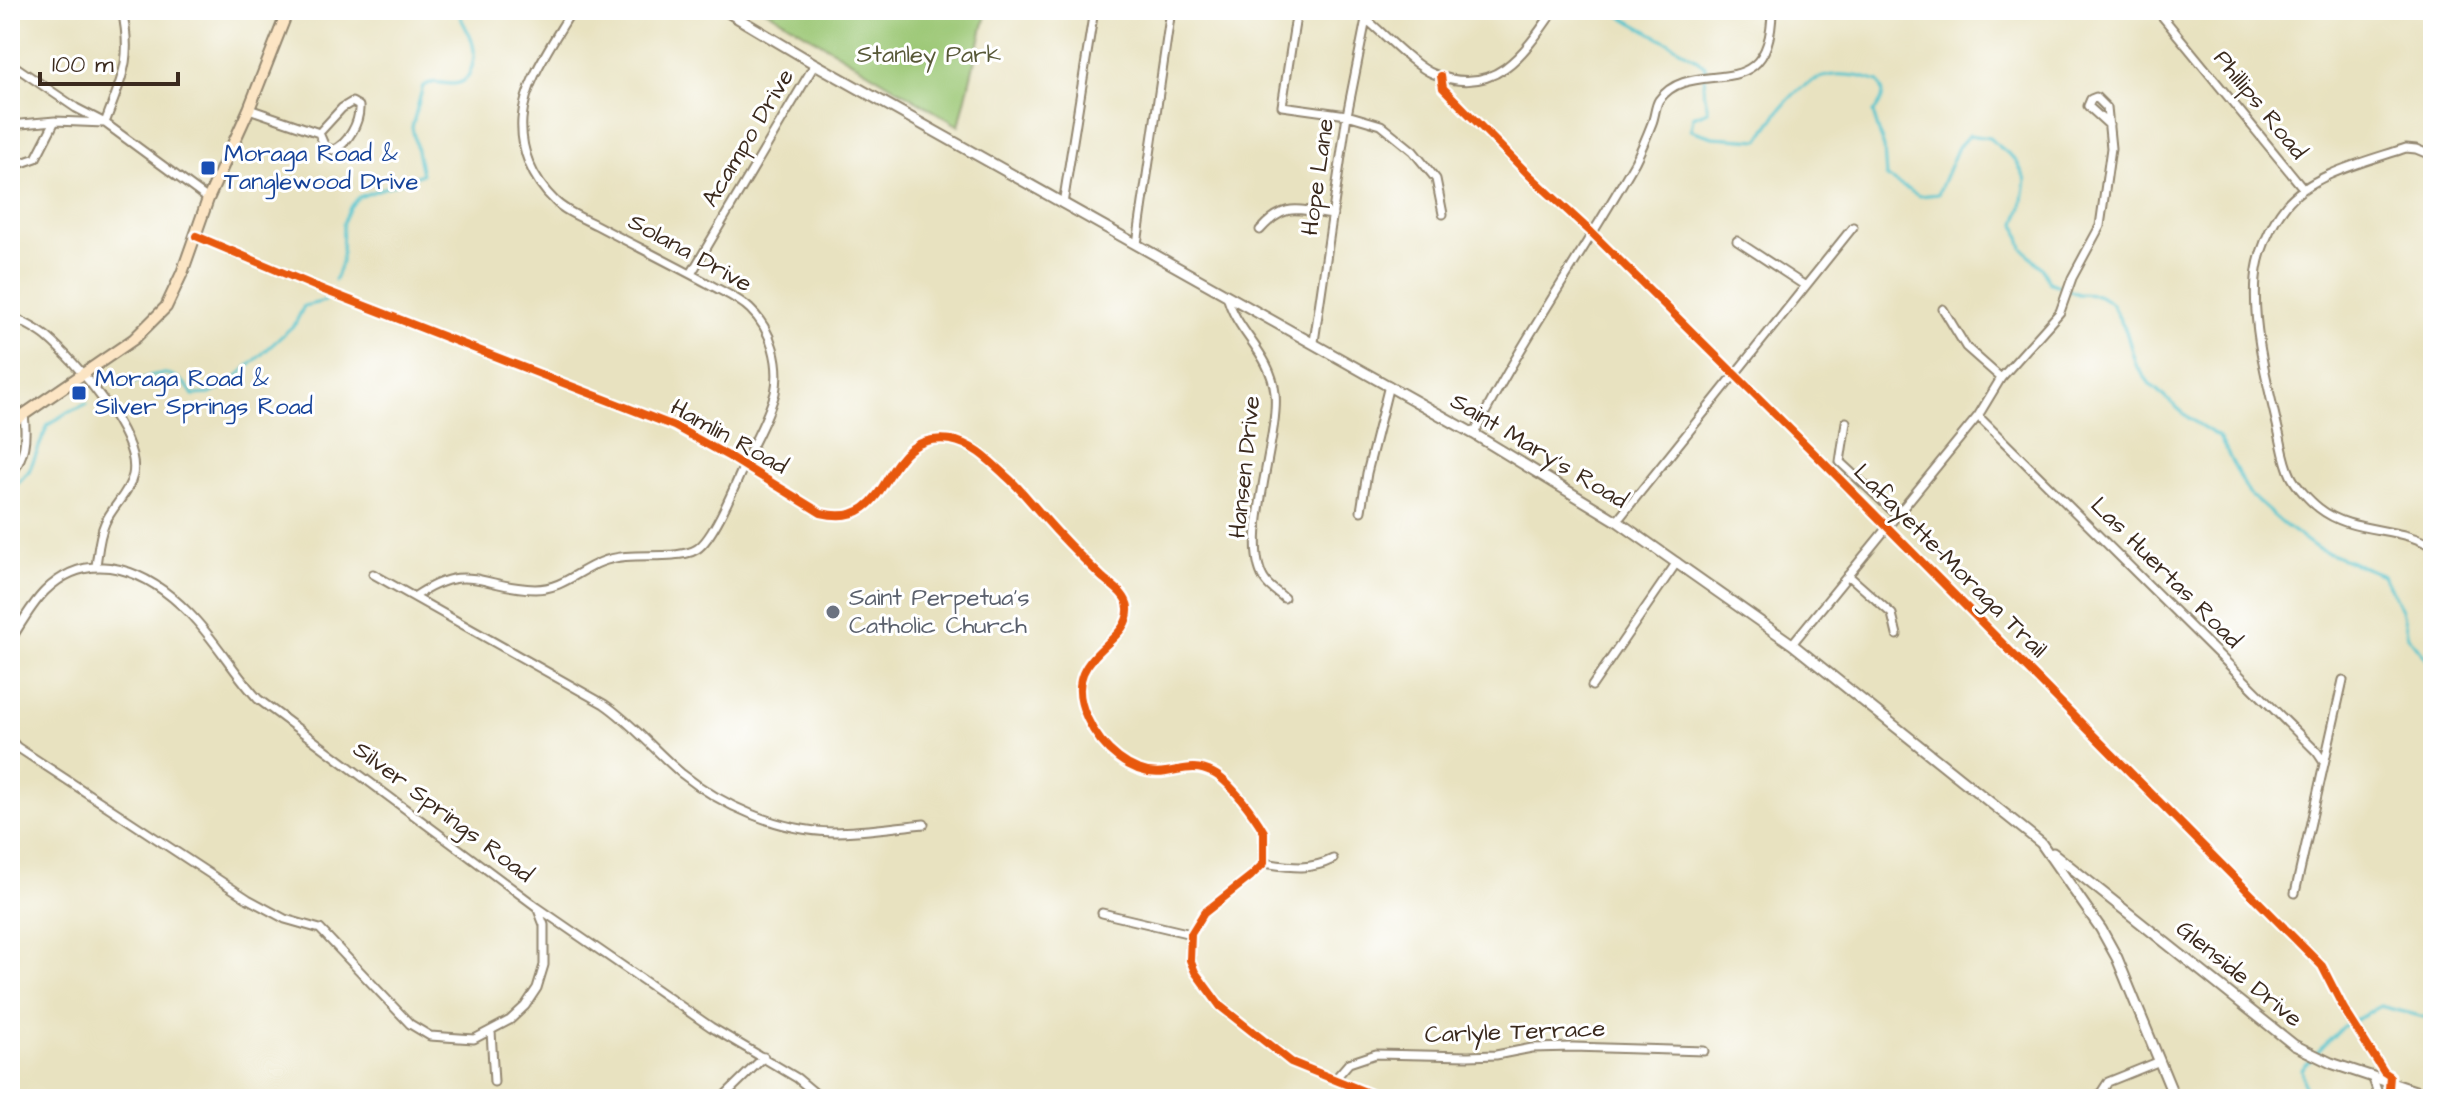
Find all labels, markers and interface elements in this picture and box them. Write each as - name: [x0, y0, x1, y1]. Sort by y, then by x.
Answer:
- scale bar: [40, 36, 178, 86]
- park label: Stanley Park: [857, 38, 1001, 73]
- street label: Phillips Road: [2205, 43, 2315, 167]
- text: 100 m: [52, 48, 114, 82]
- street label: Acampo Drive: [693, 62, 803, 214]
- street label: Hope Lane: [1293, 116, 1343, 238]
- place label: Moraga Road & Tanglewood Drive: [224, 137, 419, 200]
- marker: Moraga Road & Tanglewood Drive: [199, 159, 217, 177]
- street label: Solana Drive: [622, 205, 758, 301]
- place label: Moraga Road & Silver Springs Road: [95, 362, 313, 425]
- marker: Moraga Road & Silver Springs Road: [70, 384, 88, 402]
- street label: Saint Mary's Road: [1443, 384, 1634, 518]
- street label: Hamlin Road: [664, 391, 794, 483]
- street label: Hansen Drive: [1221, 394, 1269, 540]
- street label: Lafayette-Moraga Trail: [1845, 456, 2055, 666]
- street label: Las Huertas Road: [2083, 490, 2249, 656]
- place label: Saint Perpetua's Catholic Church: [849, 581, 1030, 643]
- marker: Saint Perpetua's Catholic Church: [824, 603, 842, 621]
- street label: Silver Springs Road: [345, 733, 540, 892]
- street label: Glenside Drive: [2169, 912, 2309, 1036]
- street label: Carlyle Terrace: [1424, 1012, 1606, 1053]

